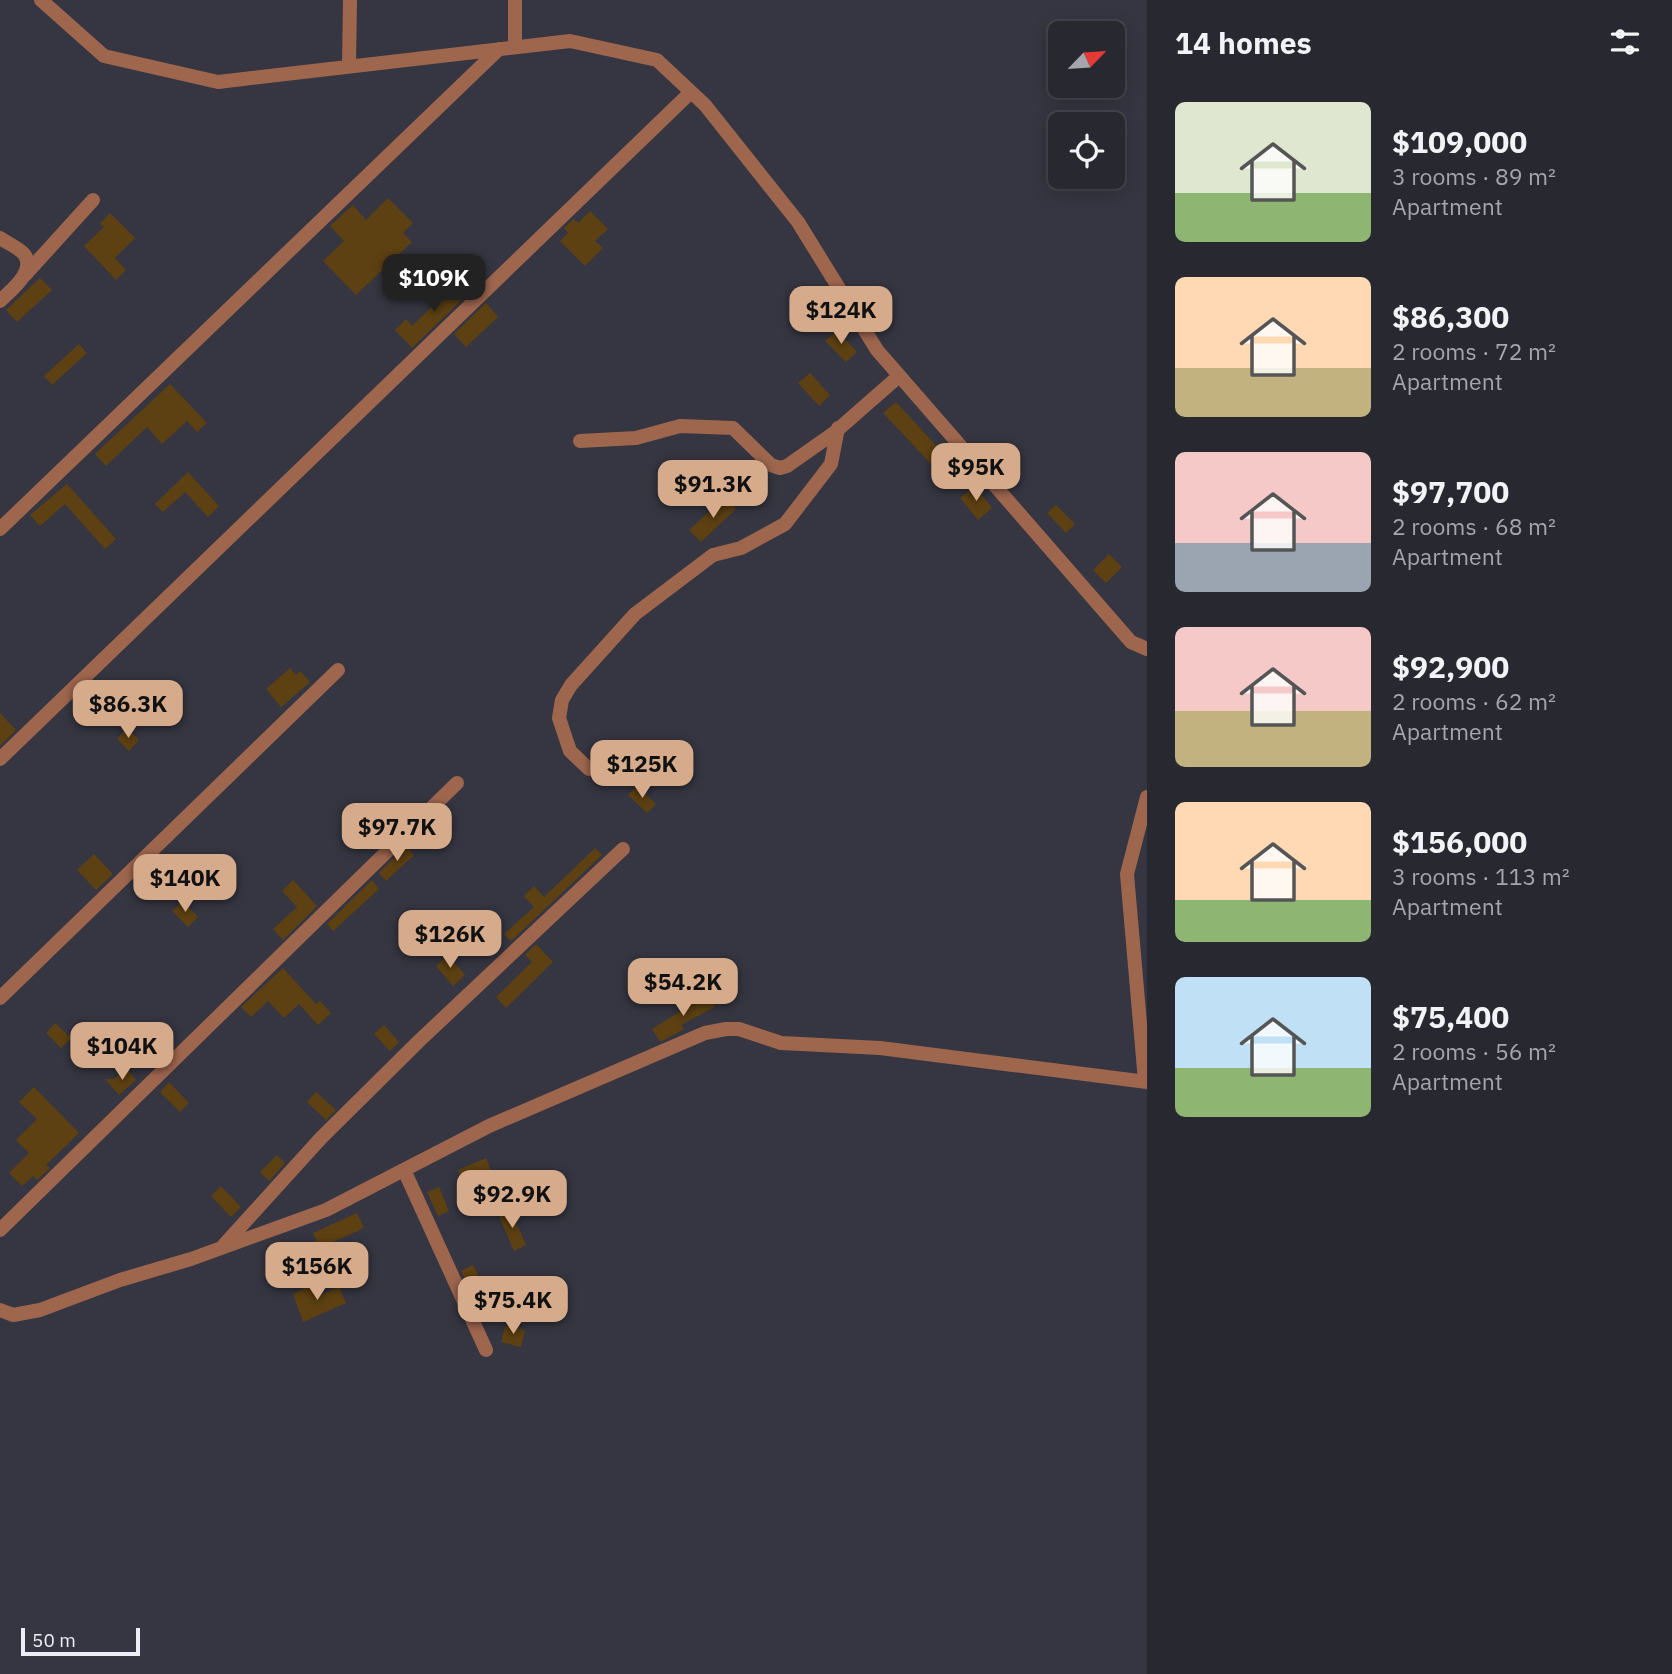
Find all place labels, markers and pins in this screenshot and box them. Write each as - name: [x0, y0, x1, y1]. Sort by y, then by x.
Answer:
- pin: $109K: [385, 254, 483, 314]
- pin: $124K: [792, 286, 890, 346]
- pin: $95K: [935, 444, 1017, 503]
- pin: $91.3K: [656, 461, 770, 520]
- pin: $86.3K: [71, 680, 185, 740]
- pin: $125K: [593, 740, 691, 800]
- pin: $97.7K: [340, 804, 454, 863]
- pin: $140K: [136, 855, 234, 914]
- pin: $126K: [401, 911, 499, 970]
- pin: $54.2K: [626, 958, 740, 1018]
- pin: $104K: [73, 1023, 171, 1082]
- pin: $92.9K: [455, 1170, 569, 1230]
- pin: $156K: [268, 1242, 366, 1302]
- pin: $75.4K: [456, 1276, 570, 1336]

